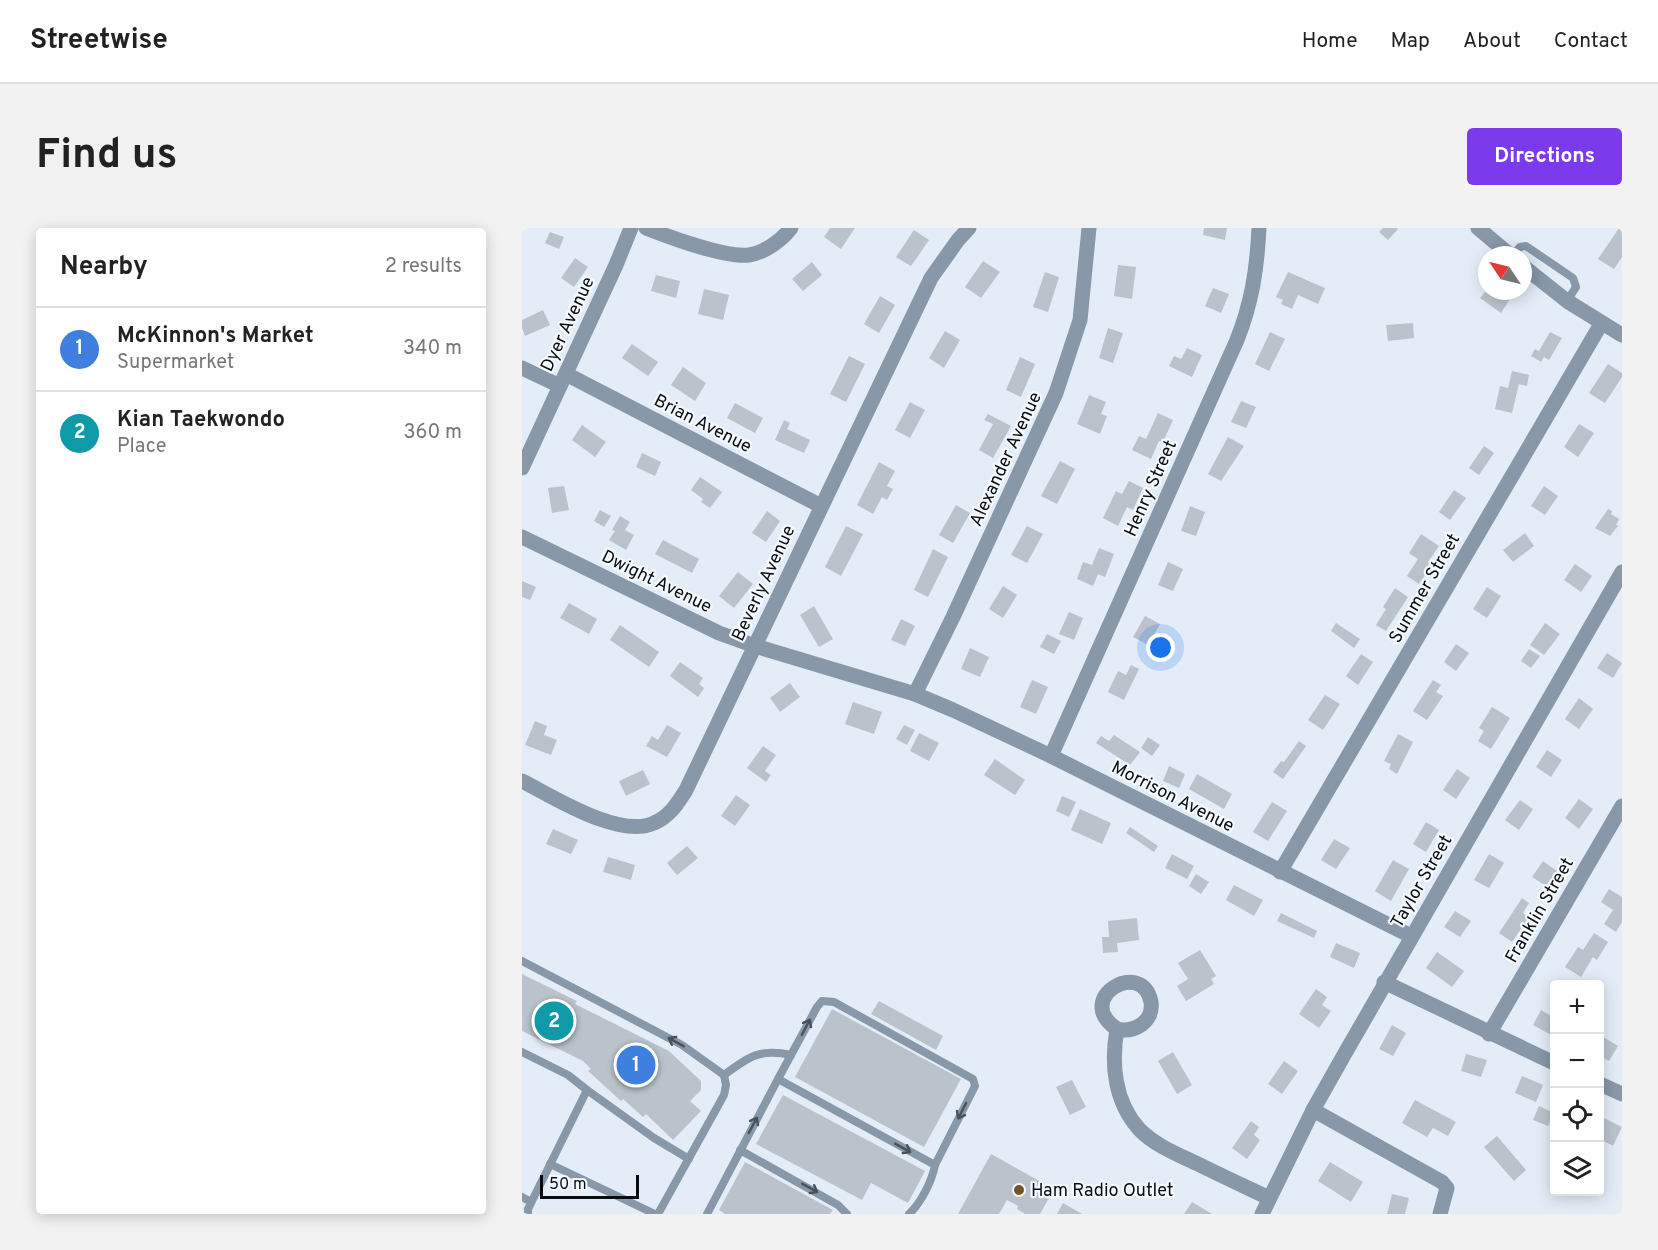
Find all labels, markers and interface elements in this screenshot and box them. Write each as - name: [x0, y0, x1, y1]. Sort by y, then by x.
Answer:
- text: Streetwise: [30, 23, 168, 59]
- text: Home: [1302, 28, 1358, 55]
- text: Map: [1391, 28, 1430, 55]
- text: About: [1463, 28, 1521, 55]
- text: Contact: [1554, 28, 1628, 55]
- button: Directions: [1467, 128, 1622, 185]
- text: Find us: [36, 130, 177, 183]
- north arrow: [1478, 246, 1532, 300]
- text: Nearby: [60, 251, 148, 284]
- text: 2 results: [385, 254, 462, 280]
- street label: Dyer Avenue: [536, 274, 600, 376]
- text: McKinnon's Market: [117, 323, 314, 350]
- text: 1: [76, 336, 84, 362]
- text: 340 m: [403, 336, 462, 362]
- text: Supermarket: [117, 350, 234, 376]
- street label: Alexander Avenue: [965, 389, 1048, 531]
- street label: Brian Avenue: [649, 390, 755, 459]
- text: Kian Taekwondo: [117, 407, 285, 434]
- text: 2: [73, 420, 86, 446]
- text: 360 m: [404, 420, 462, 446]
- text: Place: [117, 434, 167, 460]
- street label: Henry Street: [1120, 437, 1183, 540]
- street label: Beverly Avenue: [727, 522, 801, 645]
- street label: Summer Street: [1385, 530, 1466, 648]
- street label: Dwight Avenue: [597, 546, 715, 619]
- your location: [1146, 633, 1175, 662]
- street label: Morrison Avenue: [1107, 756, 1238, 838]
- street label: Taylor Street: [1386, 831, 1458, 932]
- street label: Franklin Street: [1501, 854, 1580, 968]
- map controls: [1550, 980, 1604, 1196]
- button: +: [1550, 980, 1604, 1034]
- pin: 2: [534, 998, 573, 1044]
- one-way arrow: [801, 1019, 812, 1037]
- button: −: [1550, 1034, 1604, 1088]
- one-way arrow: [668, 1036, 685, 1048]
- pin: 1: [616, 1042, 656, 1088]
- button: locate: [1550, 1088, 1604, 1142]
- one-way arrow: [956, 1102, 968, 1120]
- one-way arrow: [748, 1117, 759, 1135]
- one-way arrow: [894, 1142, 911, 1154]
- button: layers: [1550, 1142, 1604, 1196]
- scale bar: [540, 1172, 639, 1200]
- text: 50 m: [549, 1175, 587, 1195]
- place label: Ham Radio Outlet: [1031, 1180, 1173, 1203]
- one-way arrow: [801, 1183, 818, 1195]
- marker: Ham Radio Outlet: [1012, 1183, 1026, 1197]

